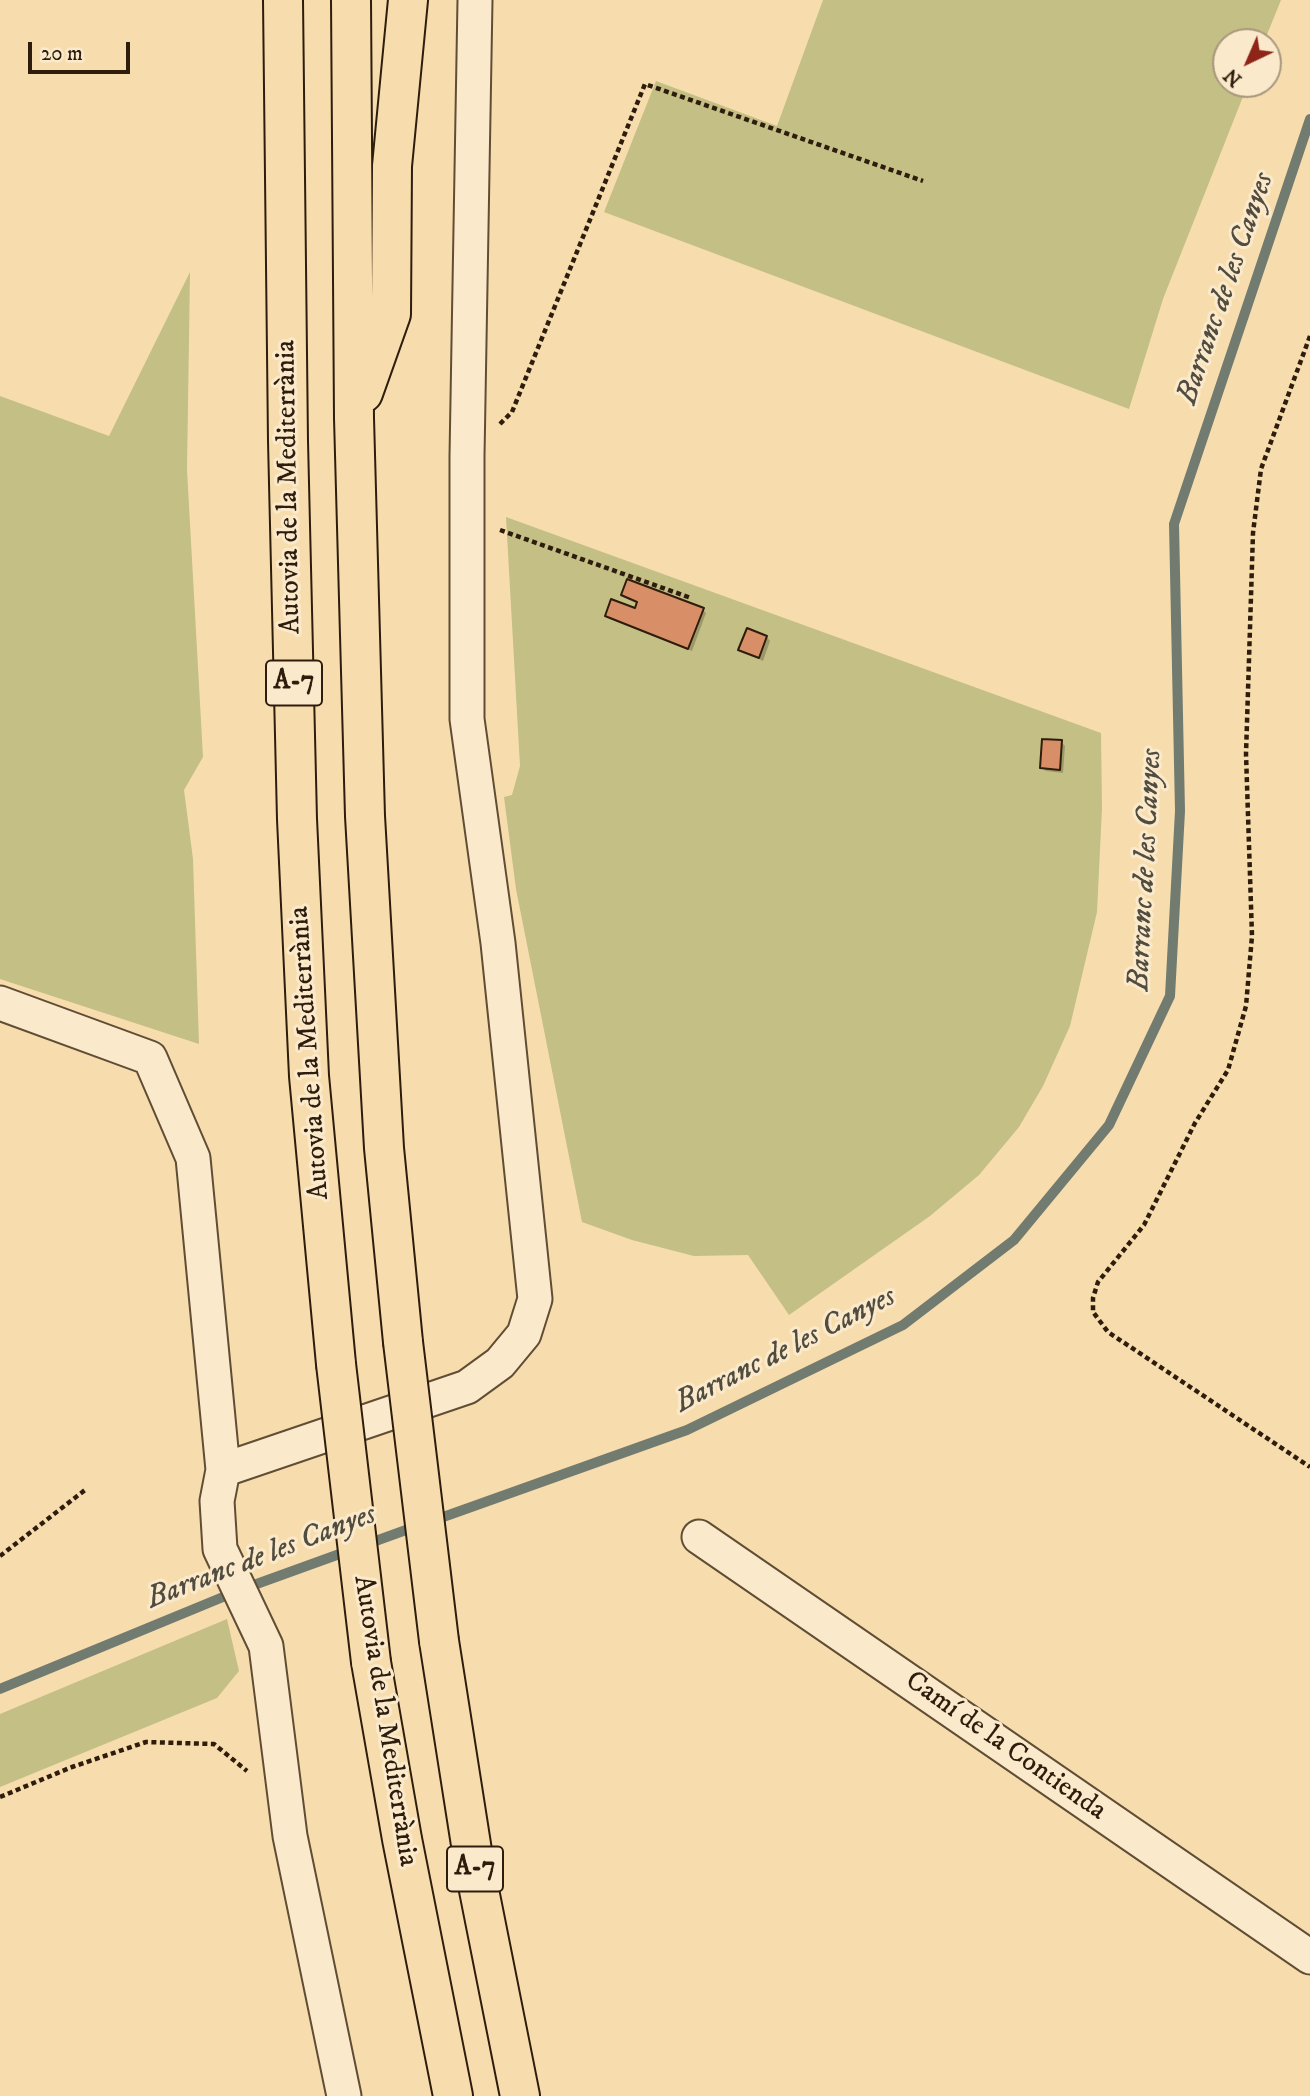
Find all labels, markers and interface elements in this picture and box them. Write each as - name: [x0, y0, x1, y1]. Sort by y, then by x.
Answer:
- scale bar: [32, 28, 133, 72]
- north arrow: [1212, 28, 1282, 98]
- text: 20 m: [41, 41, 83, 67]
- text: N: [1220, 63, 1247, 91]
- water label: Barranc de les Canyes: [1171, 169, 1283, 409]
- street label: Autovia de la Mediterrània: [271, 340, 309, 634]
- road number: A-7: [266, 660, 322, 706]
- water label: Barranc de les Canyes: [1123, 748, 1171, 992]
- street label: Autovia de la Mediterrània: [284, 905, 338, 1201]
- water label: Barranc de les Canyes: [670, 1280, 902, 1422]
- water label: Barranc de les Canyes: [142, 1498, 382, 1618]
- street label: Autovia de la Mediterrània: [344, 1573, 424, 1869]
- street label: Camí de la Contienda: [898, 1665, 1112, 1829]
- road number: A-7: [447, 1846, 503, 1892]

